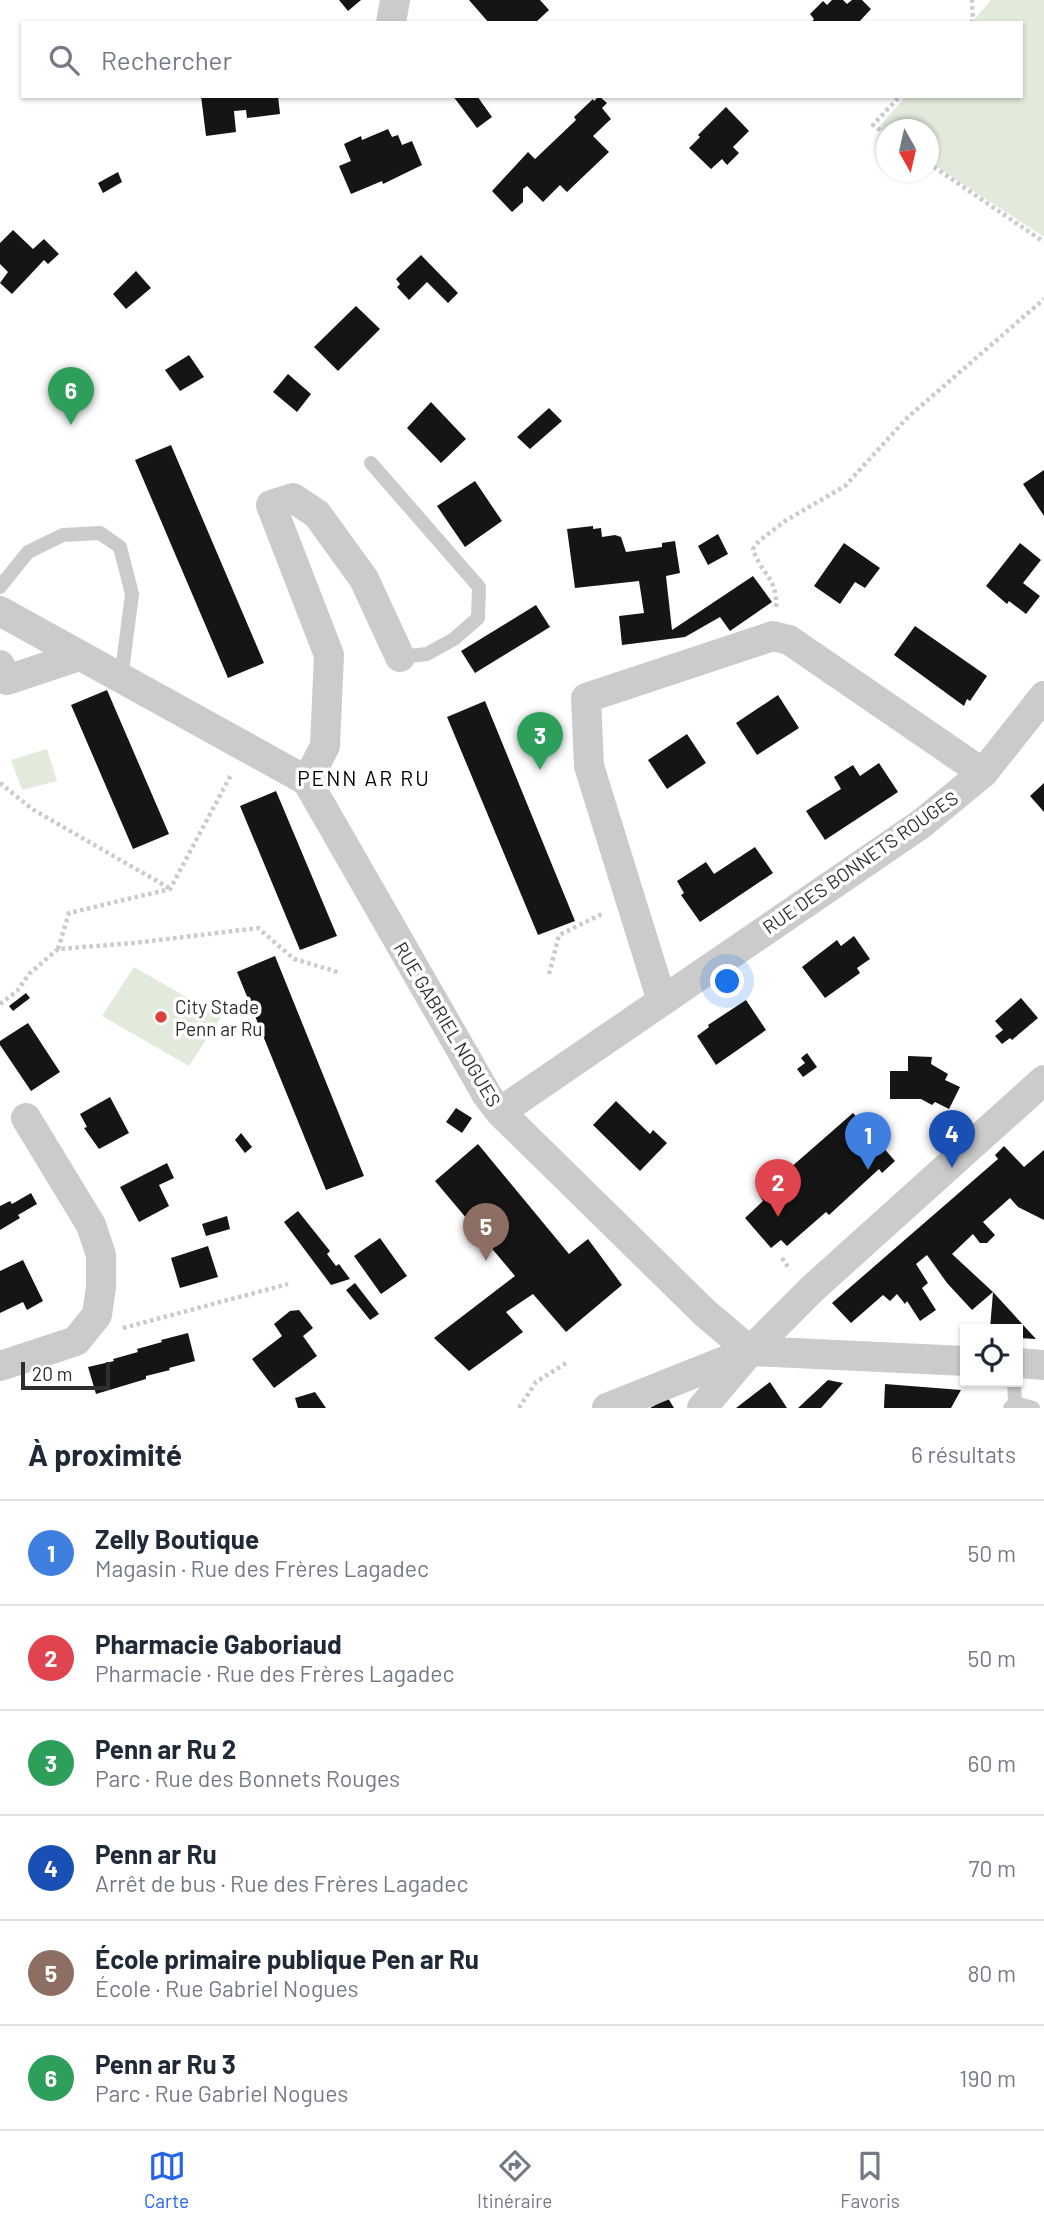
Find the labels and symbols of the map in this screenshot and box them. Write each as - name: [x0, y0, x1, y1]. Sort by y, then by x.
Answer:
- north arrow: [876, 119, 939, 182]
- pin: 6: [48, 367, 94, 425]
- pin: 3: [517, 712, 563, 770]
- district label: PENN AR RU: [297, 765, 431, 790]
- street label: RUE DES BONNETS ROUGES: [758, 786, 962, 938]
- street label: RUE GABRIEL NOGUES: [390, 937, 506, 1111]
- your location: [710, 964, 744, 998]
- place label: City Stade Penn ar Ru: [175, 995, 263, 1040]
- marker: City Stade Penn ar Ru: [153, 1009, 169, 1025]
- pin: 4: [929, 1110, 975, 1168]
- pin: 1: [845, 1112, 891, 1170]
- pin: 2: [755, 1159, 801, 1217]
- pin: 5: [463, 1203, 509, 1261]
- scale bar: [21, 1359, 110, 1391]

